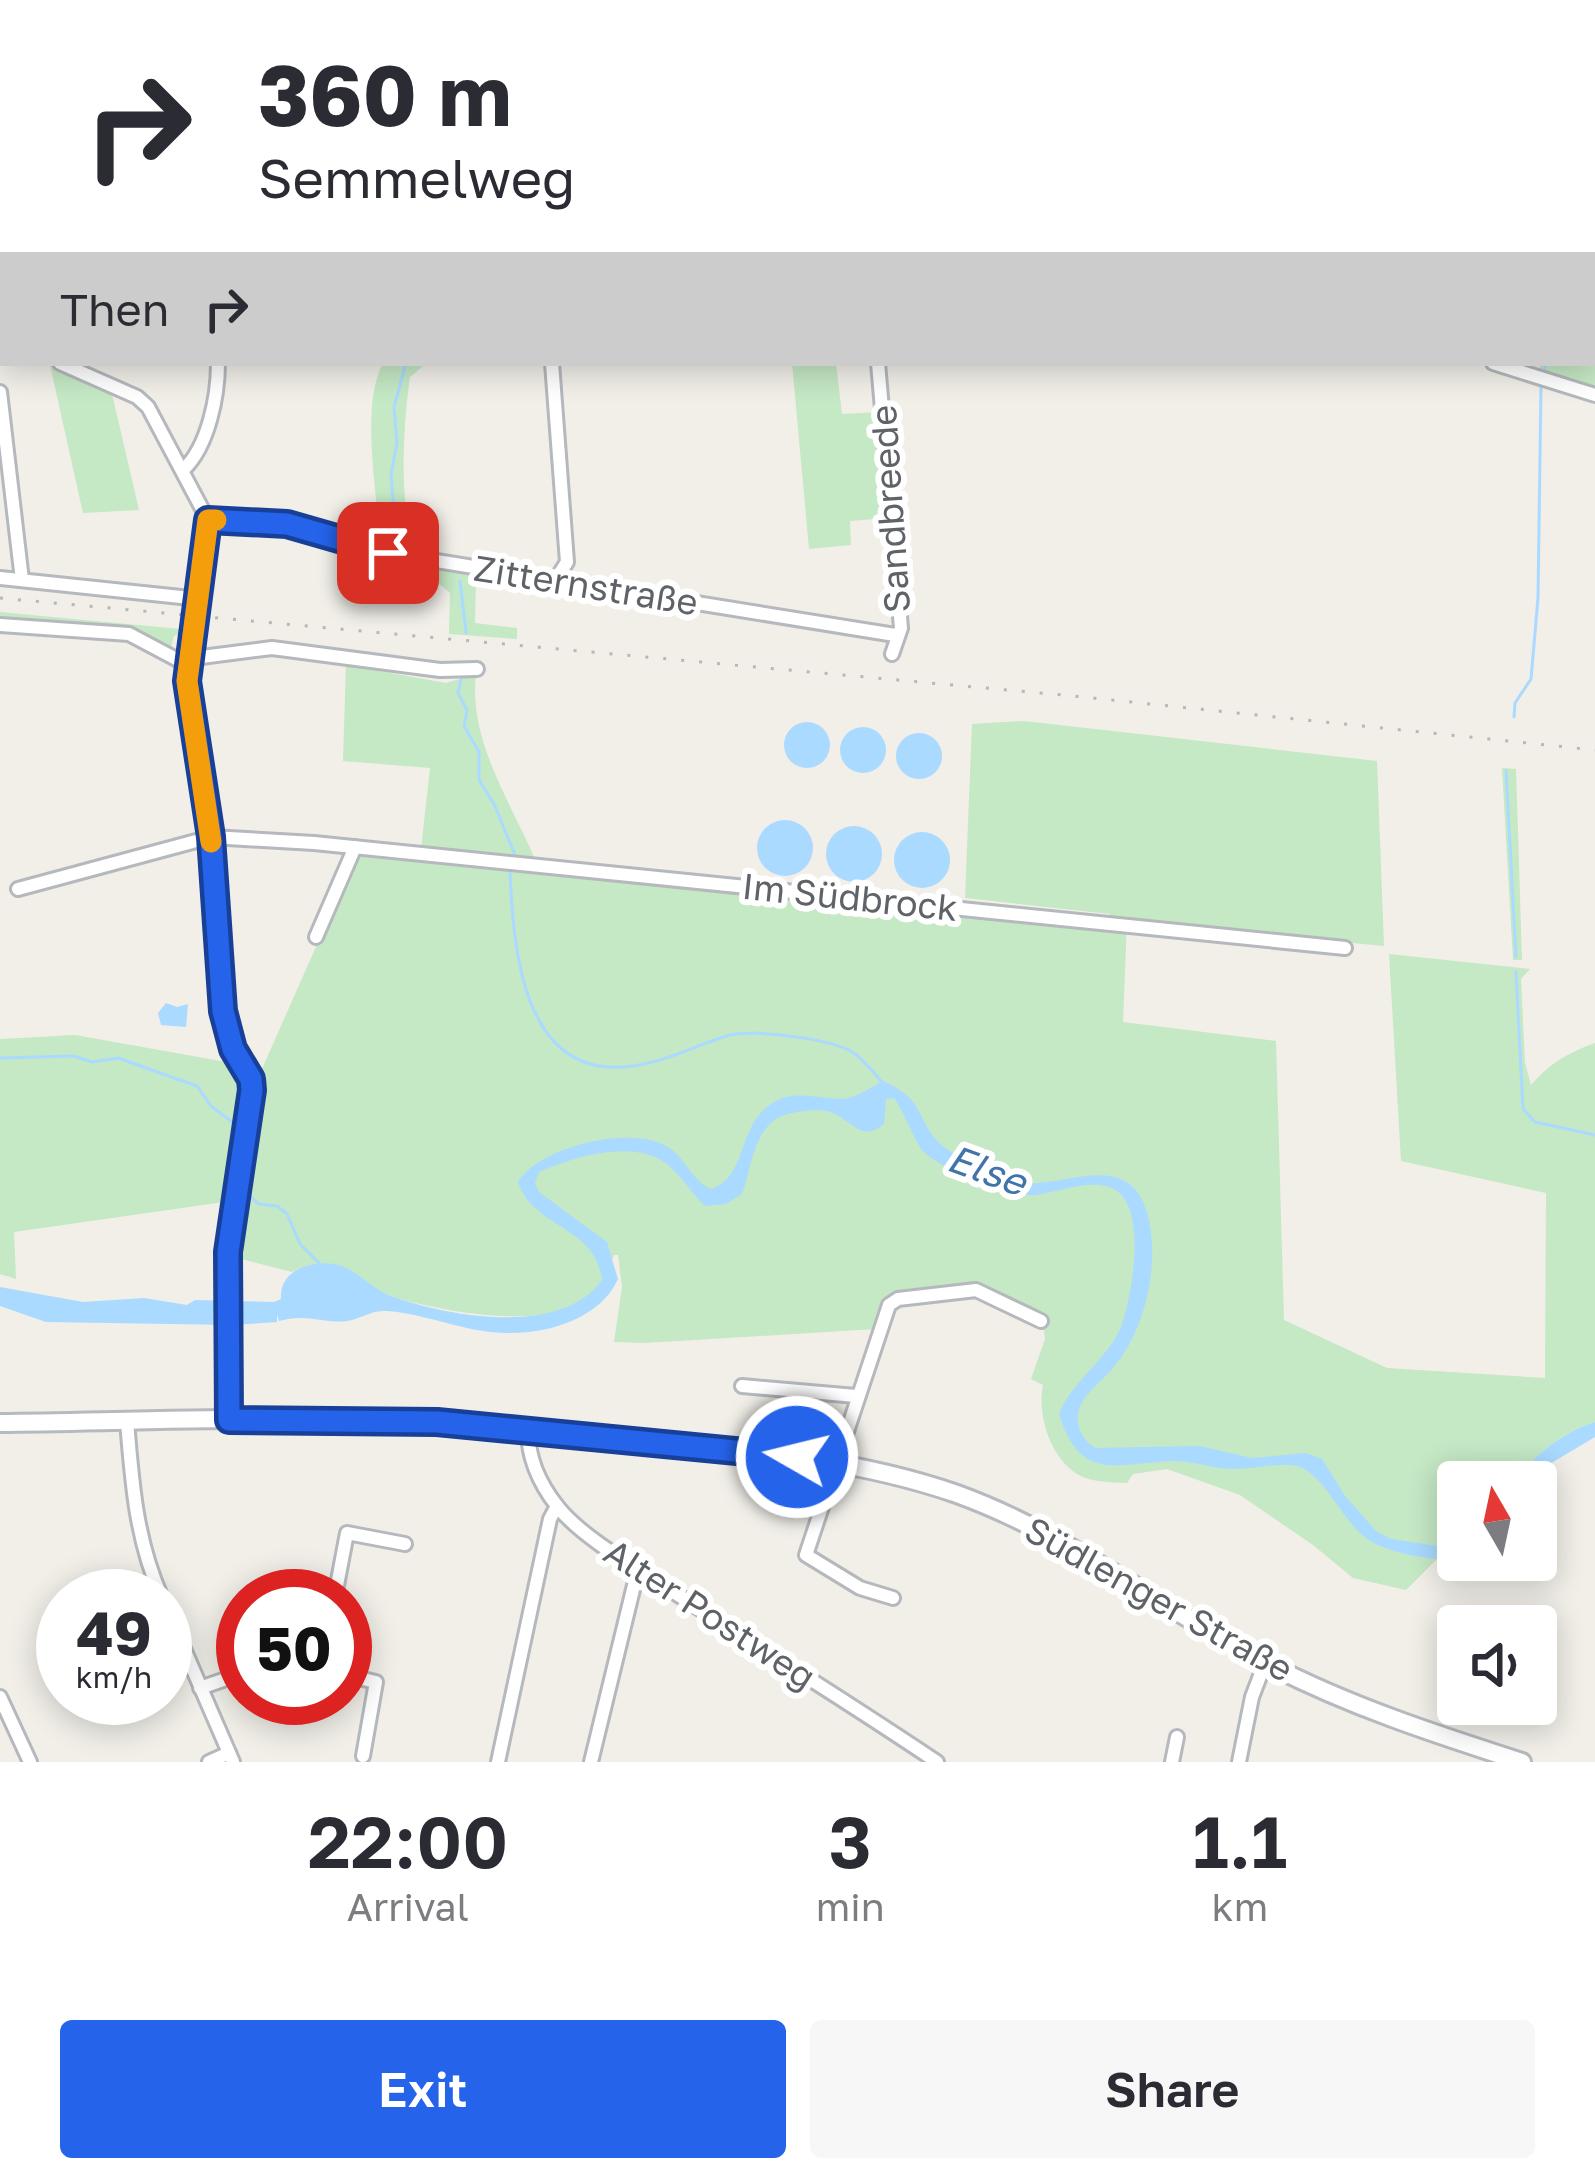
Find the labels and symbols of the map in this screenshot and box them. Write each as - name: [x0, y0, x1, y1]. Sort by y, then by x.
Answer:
- street label: Sandbreede: [861, 404, 918, 614]
- pin: [337, 502, 439, 604]
- street label: Zitternstraße: [471, 546, 701, 623]
- street label: Im Südbrock: [740, 864, 960, 929]
- water label: Else: [942, 1134, 1035, 1206]
- position arrow: [734, 1394, 860, 1520]
- north arrow: [1437, 1461, 1557, 1581]
- street label: Südlenger Straße: [1018, 1507, 1301, 1690]
- street label: Alter Postweg: [597, 1529, 824, 1698]
- speed limit sign: 50: [216, 1569, 372, 1725]

